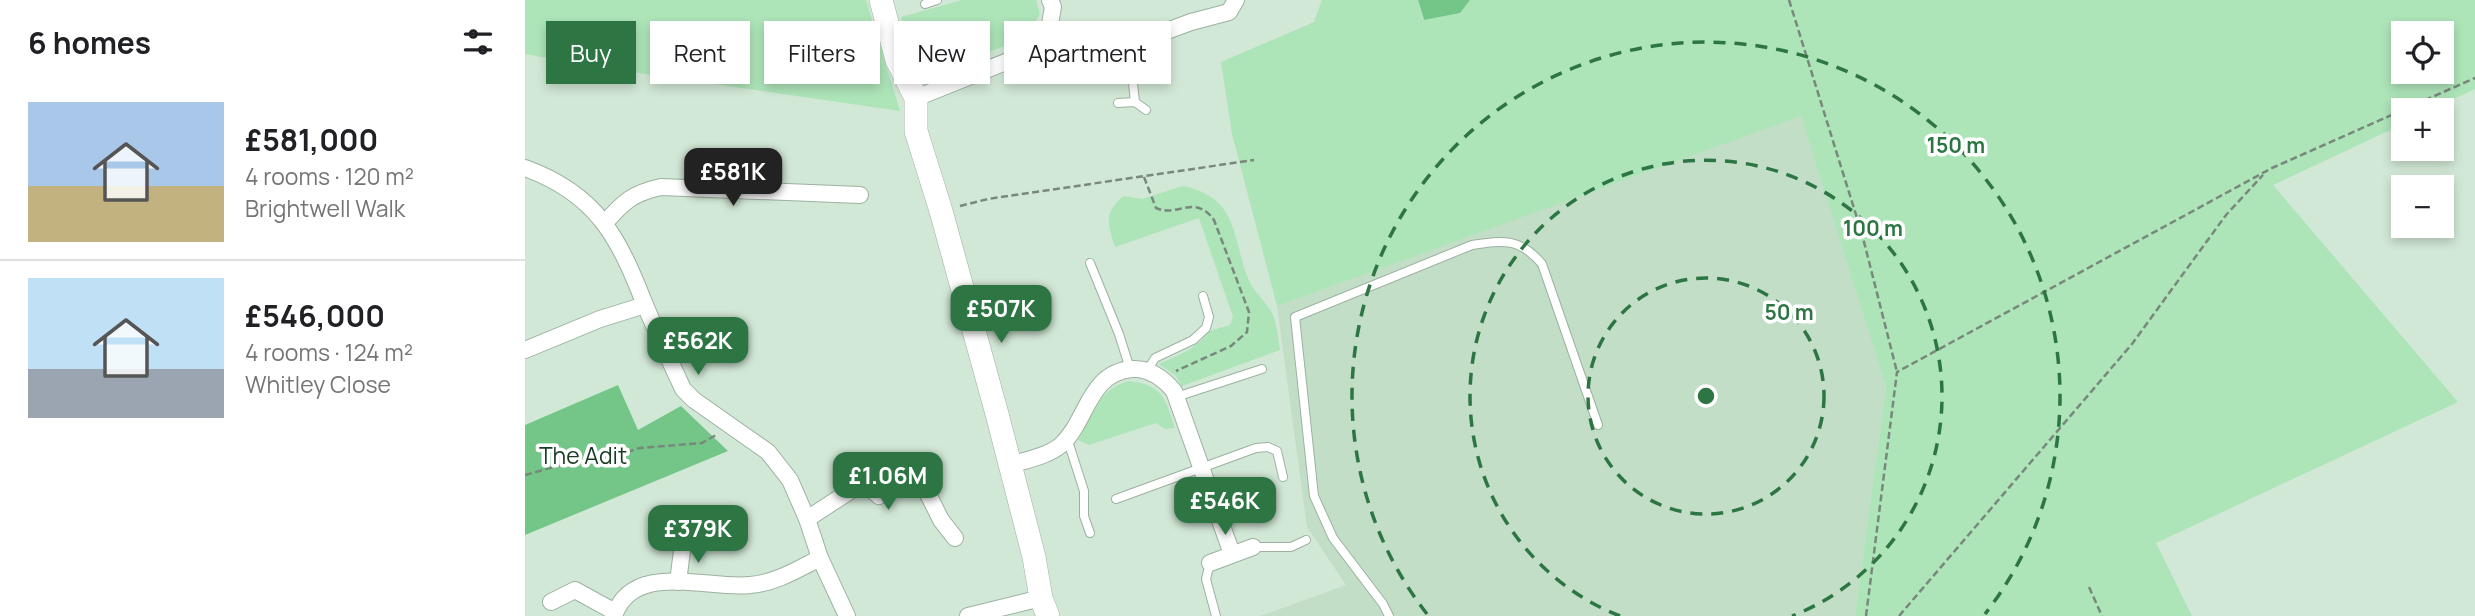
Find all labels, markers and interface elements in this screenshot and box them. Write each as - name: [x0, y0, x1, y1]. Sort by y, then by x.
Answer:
- chip: Buy: [546, 21, 636, 84]
- chip: Rent: [650, 21, 750, 84]
- chip: Filters: [764, 21, 880, 84]
- chip: New: [894, 21, 990, 84]
- chip: Apartment: [1004, 21, 1171, 84]
- map controls: [2391, 21, 2454, 238]
- button: locate: [2391, 21, 2454, 84]
- text: 6 homes: [28, 22, 151, 63]
- icon: filters: [459, 23, 497, 61]
- button: +: [2391, 98, 2454, 161]
- text: £581,000: [245, 119, 378, 160]
- icon: home: [84, 130, 168, 214]
- text: 150 m: [1927, 131, 1985, 159]
- pin: £581K: [684, 148, 782, 208]
- text: £581K: [700, 155, 766, 187]
- text: 4 rooms · 120 m²: [245, 160, 414, 192]
- button: −: [2391, 175, 2454, 238]
- text: Brightwell Walk: [245, 192, 405, 224]
- text: 100 m: [1843, 214, 1903, 242]
- pin: £507K: [952, 286, 1050, 345]
- text: £507K: [967, 292, 1035, 324]
- text: £546,000: [245, 295, 385, 336]
- text: 50 m: [1764, 298, 1814, 326]
- icon: home: [84, 306, 168, 390]
- pin: £562K: [649, 318, 747, 377]
- text: £562K: [663, 324, 733, 356]
- text: 4 rooms · 124 m²: [245, 336, 413, 368]
- text: Whitley Close: [245, 368, 391, 400]
- centre of rings: [1694, 384, 1718, 408]
- park label: The Adit: [539, 439, 627, 471]
- pin: £1.06M: [831, 452, 945, 512]
- text: £1.06M: [849, 459, 927, 491]
- pin: £546K: [1176, 477, 1274, 537]
- text: £546K: [1190, 484, 1260, 516]
- pin: £379K: [649, 505, 747, 565]
- text: £379K: [664, 512, 732, 544]

